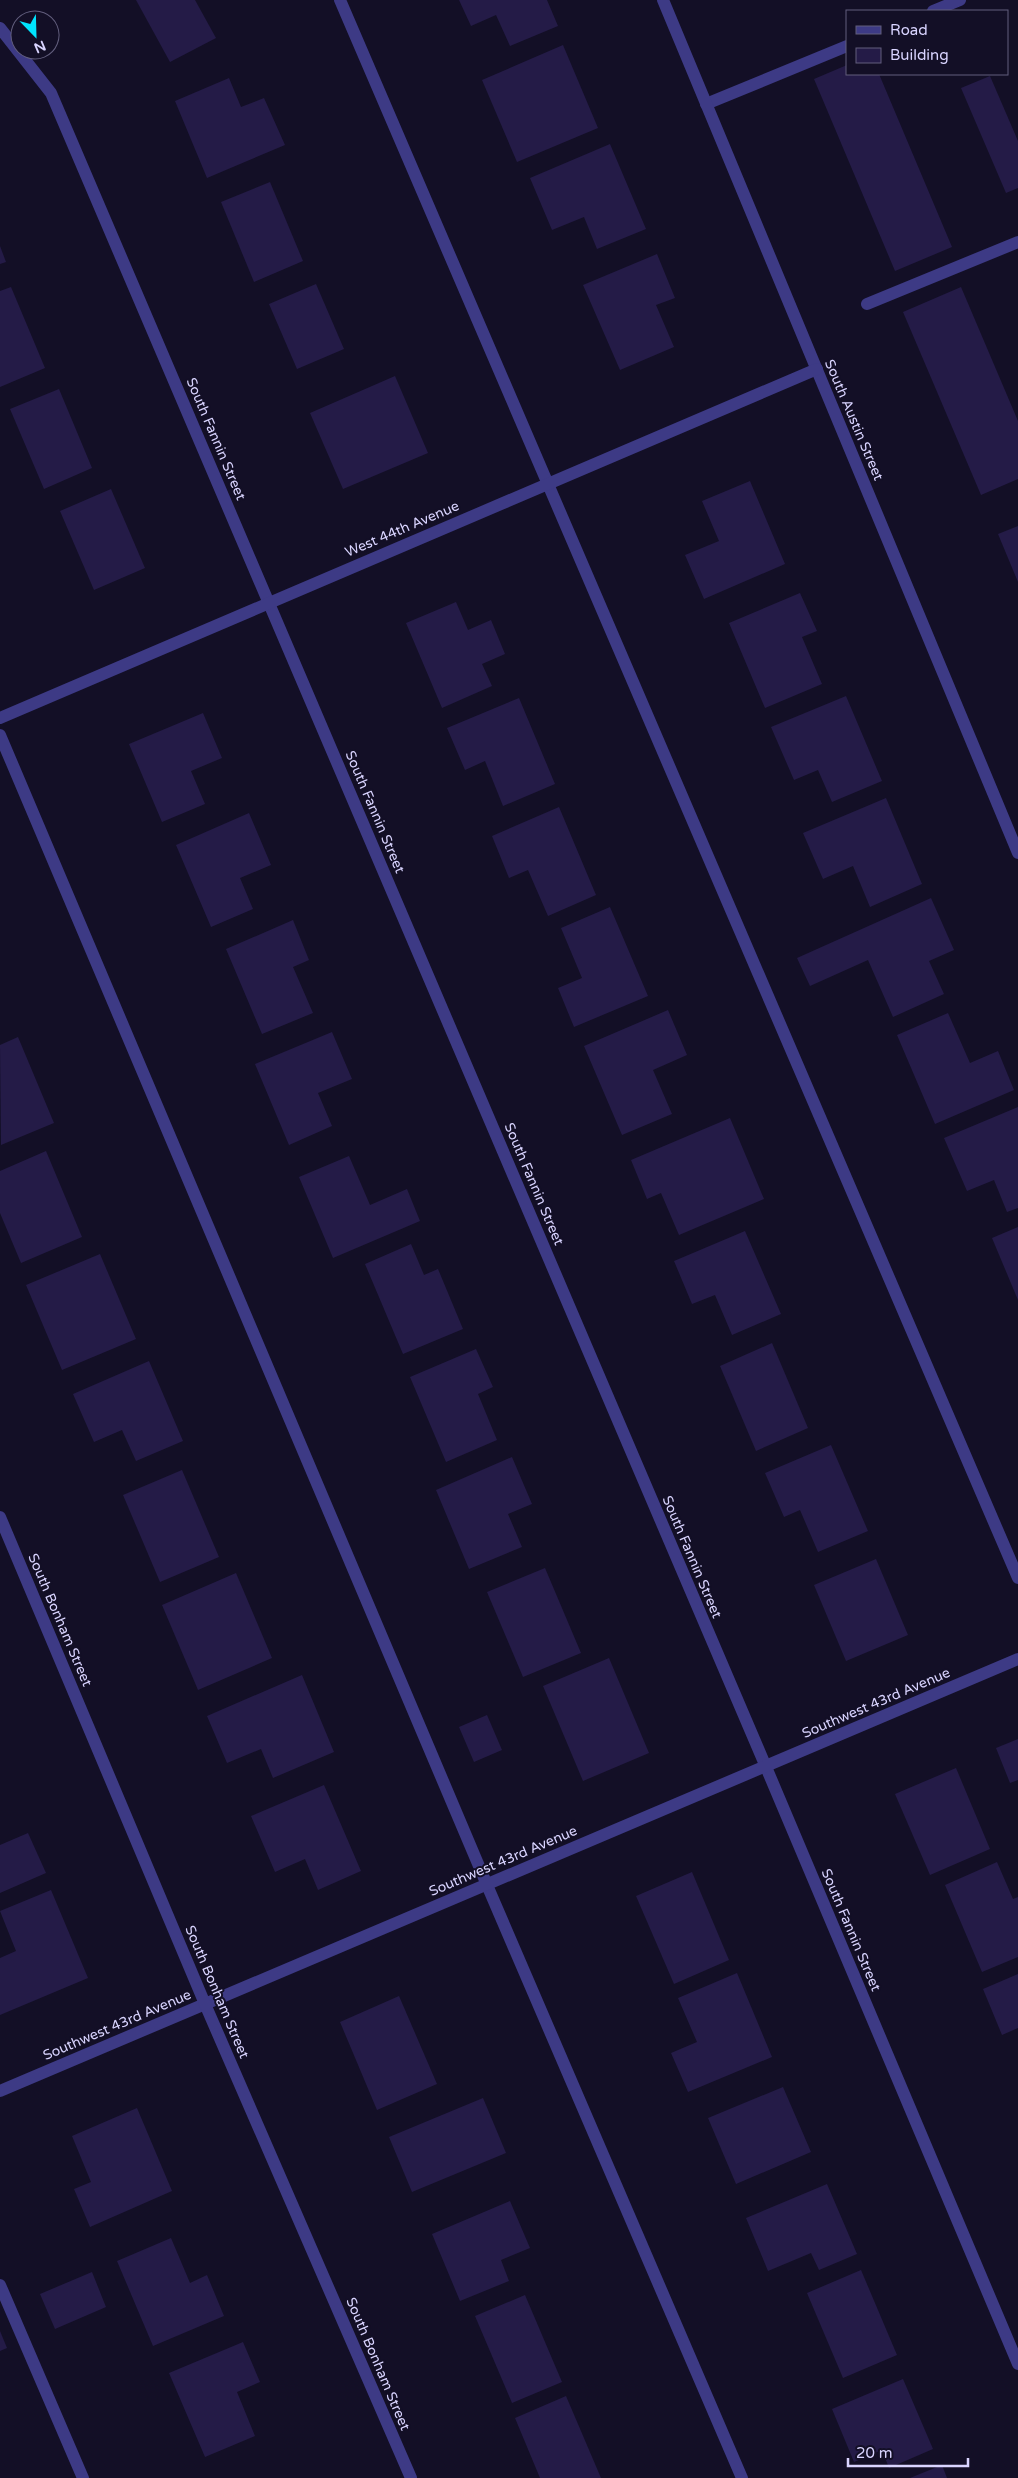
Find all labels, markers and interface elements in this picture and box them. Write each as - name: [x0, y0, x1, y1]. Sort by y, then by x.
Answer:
- north arrow: [10, 10, 60, 60]
- legend: [846, 10, 1008, 75]
- text: Road: [890, 21, 928, 39]
- text: N: [31, 36, 48, 57]
- text: Building: [890, 46, 949, 64]
- street label: South Austin Street: [821, 357, 887, 484]
- street label: South Fannin Street: [183, 375, 250, 503]
- street label: West 44th Avenue: [342, 497, 462, 561]
- street label: South Fannin Street: [342, 748, 409, 876]
- street label: South Fannin Street: [501, 1120, 568, 1248]
- street label: South Fannin Street: [659, 1493, 726, 1621]
- street label: South Bonham Street: [24, 1551, 96, 1690]
- street label: Southwest 43rd Avenue: [799, 1664, 953, 1742]
- street label: Southwest 43rd Avenue: [426, 1822, 580, 1900]
- street label: South Fannin Street: [818, 1866, 885, 1994]
- street label: South Bonham Street: [181, 1923, 253, 2062]
- street label: Southwest 43rd Avenue: [40, 1986, 194, 2064]
- street label: South Bonham Street: [342, 2295, 414, 2434]
- scale bar: [848, 2436, 968, 2468]
- text: 20 m: [856, 2444, 893, 2462]

